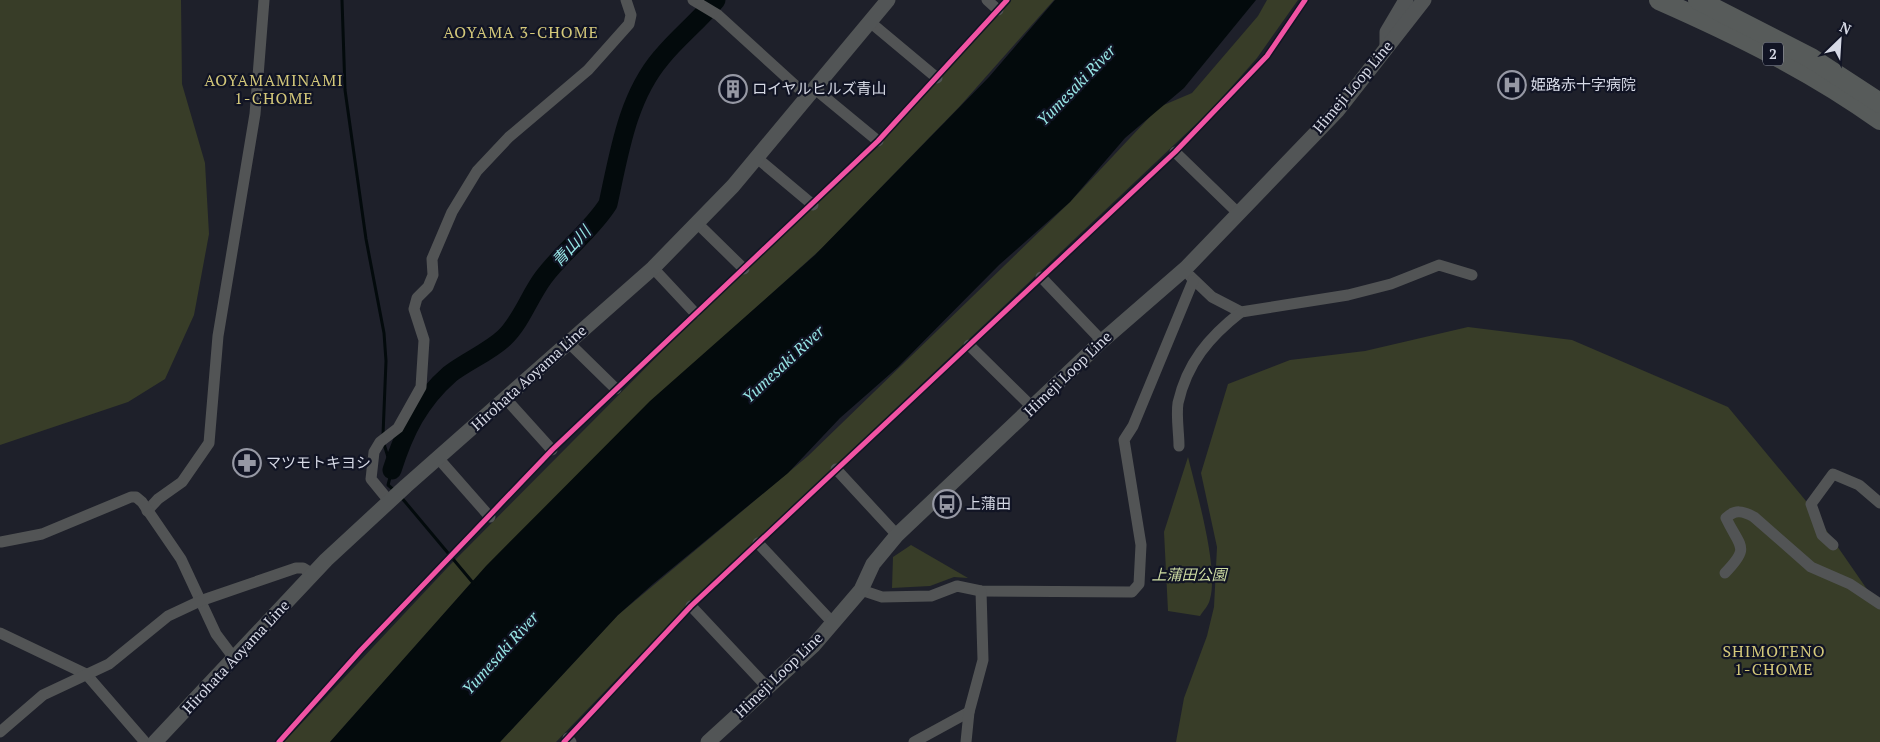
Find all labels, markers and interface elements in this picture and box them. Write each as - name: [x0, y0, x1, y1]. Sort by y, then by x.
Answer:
- north arrow: [1815, 15, 1865, 65]
- text: N: [1837, 17, 1855, 39]
- district label: AOYAMA 3-CHOME: [443, 21, 599, 43]
- street label: Himeji Loop Line: [1308, 36, 1397, 137]
- water label: Yumesaki River: [1032, 39, 1121, 130]
- road number: 2: [1763, 42, 1783, 66]
- district label: AOYAMAMINAMI 1-CHOME: [204, 69, 344, 109]
- hospital icon: 姫路赤十字病院: [1497, 70, 1527, 100]
- building icon: ロイヤルヒルズ青山: [718, 74, 748, 104]
- place label: 姫路赤十字病院: [1531, 74, 1636, 94]
- place label: ロイヤルヒルズ青山: [752, 78, 887, 98]
- water label: 青山川: [547, 219, 597, 271]
- street label: Hirohata Aoyama Line: [466, 320, 590, 434]
- water label: Yumesaki River: [737, 320, 829, 408]
- street label: Himeji Loop Line: [1019, 326, 1115, 420]
- pharmacy icon: マツモトキヨシ: [232, 448, 262, 478]
- place label: マツモトキヨシ: [266, 452, 371, 472]
- bus stop icon: 上蒲田: [932, 489, 962, 519]
- place label: 上蒲田: [966, 493, 1011, 513]
- park label: 上蒲田公園: [1151, 564, 1228, 584]
- street label: Hirohata Aoyama Line: [177, 595, 293, 717]
- water label: Yumesaki River: [457, 606, 544, 699]
- street label: Himeji Loop Line: [730, 627, 826, 721]
- district label: SHIMOTENO 1-CHOME: [1723, 640, 1825, 680]

